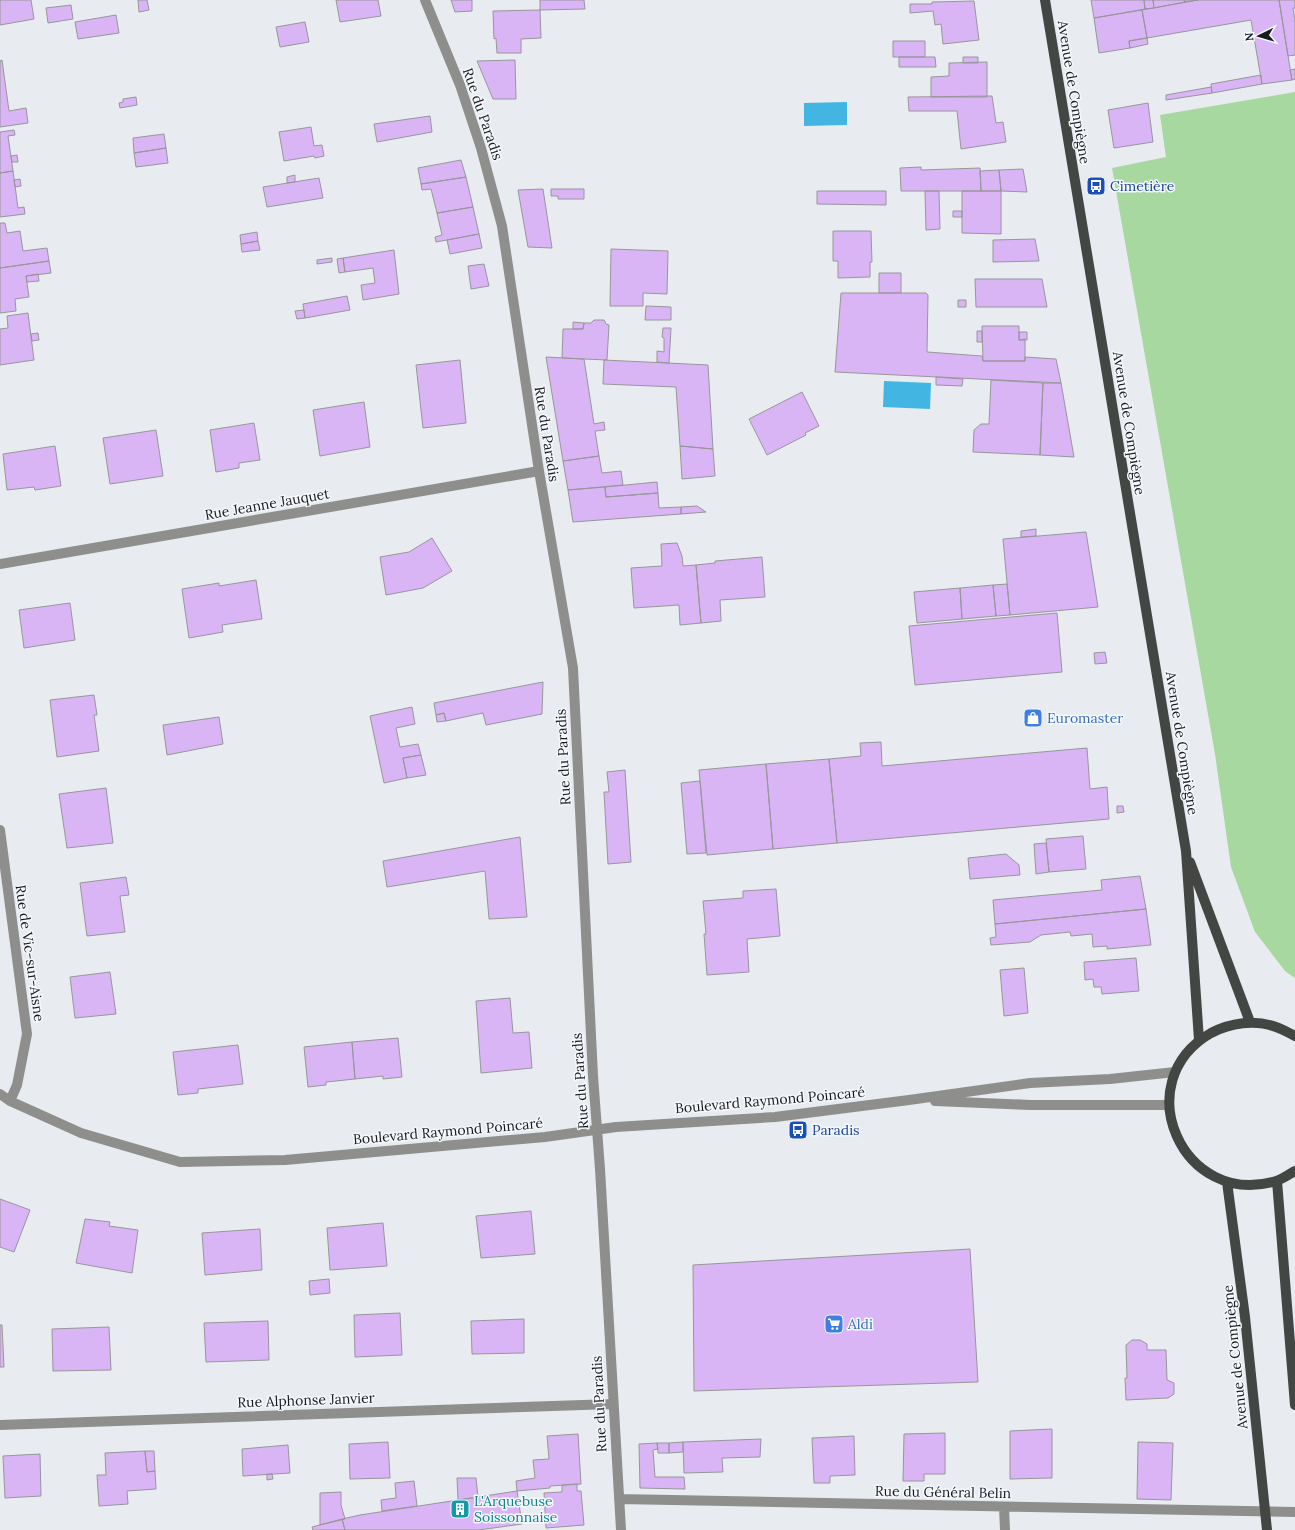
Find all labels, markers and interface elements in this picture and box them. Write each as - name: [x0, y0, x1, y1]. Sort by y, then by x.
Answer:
- north arrow: [1239, 16, 1279, 56]
- street label: Avenue de Compiègne: [1054, 18, 1094, 165]
- text: N: [1242, 32, 1256, 42]
- street label: Rue du Paradis: [459, 65, 507, 163]
- bus stop icon: Cimetière: [1085, 175, 1107, 197]
- place label: Cimetière: [1110, 177, 1175, 195]
- street label: Avenue de Compiègne: [1109, 349, 1149, 496]
- street label: Rue du Paradis: [531, 385, 563, 483]
- street label: Rue Jeanne Jauquet: [203, 484, 331, 524]
- street label: Avenue de Compiègne: [1162, 669, 1202, 816]
- shop icon: Euromaster: [1022, 707, 1044, 729]
- street label: Rue du Paradis: [551, 708, 575, 806]
- place label: Euromaster: [1047, 709, 1123, 727]
- street label: Rue de Vic-sur-Aisne: [11, 883, 49, 1023]
- street label: Rue du Paradis: [568, 1032, 592, 1130]
- street label: Boulevard Raymond Poincaré: [674, 1083, 866, 1117]
- street label: Boulevard Raymond Poincaré: [352, 1114, 544, 1148]
- bus stop icon: Paradis: [787, 1119, 809, 1141]
- place label: Paradis: [812, 1121, 860, 1139]
- street label: Avenue de Compiègne: [1218, 1284, 1252, 1431]
- supermarket icon: Aldi: [823, 1313, 845, 1335]
- place label: Aldi: [847, 1315, 873, 1333]
- street label: Rue du Paradis: [587, 1355, 611, 1453]
- street label: Rue Alphonse Janvier: [237, 1389, 375, 1411]
- street label: Rue du Général Belin: [875, 1482, 1012, 1502]
- place label: L'Arquebuse Soissonnaise: [474, 1492, 558, 1526]
- building icon: L'Arquebuse Soissonnaise: [449, 1498, 471, 1520]

